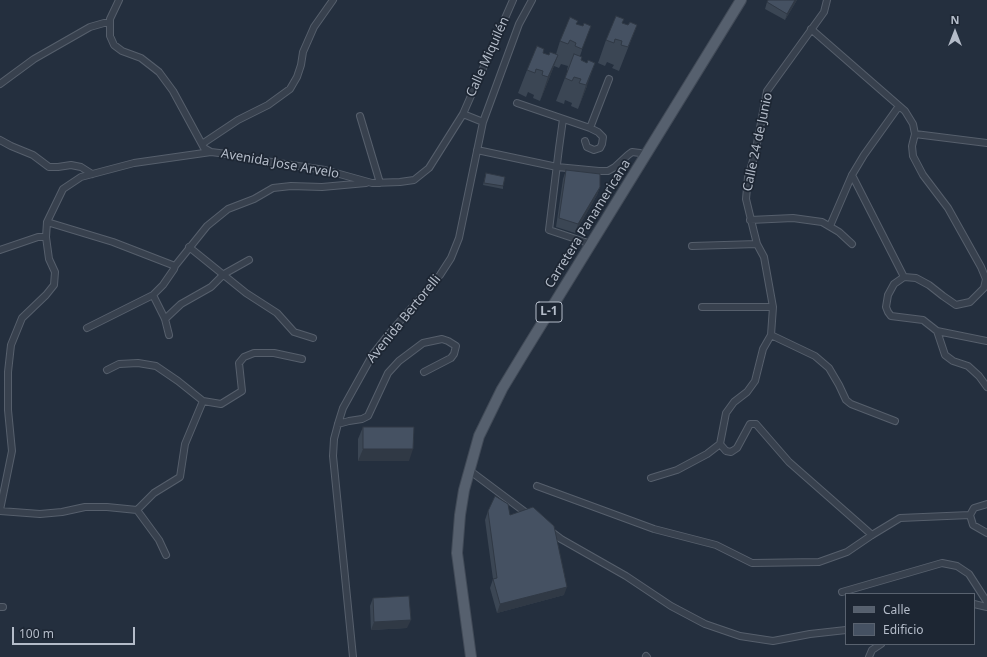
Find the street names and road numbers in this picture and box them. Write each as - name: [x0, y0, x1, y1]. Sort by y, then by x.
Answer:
- street label: Calle Miquilén: [463, 14, 513, 100]
- street label: Calle 24 de Junio: [740, 91, 776, 193]
- street label: Avenida Jose Arvelo: [220, 146, 340, 182]
- street label: Carretera Panamericana: [542, 157, 634, 291]
- street label: Avenida Bertorelli: [364, 272, 444, 366]
- road number: L-1: [536, 302, 562, 322]

